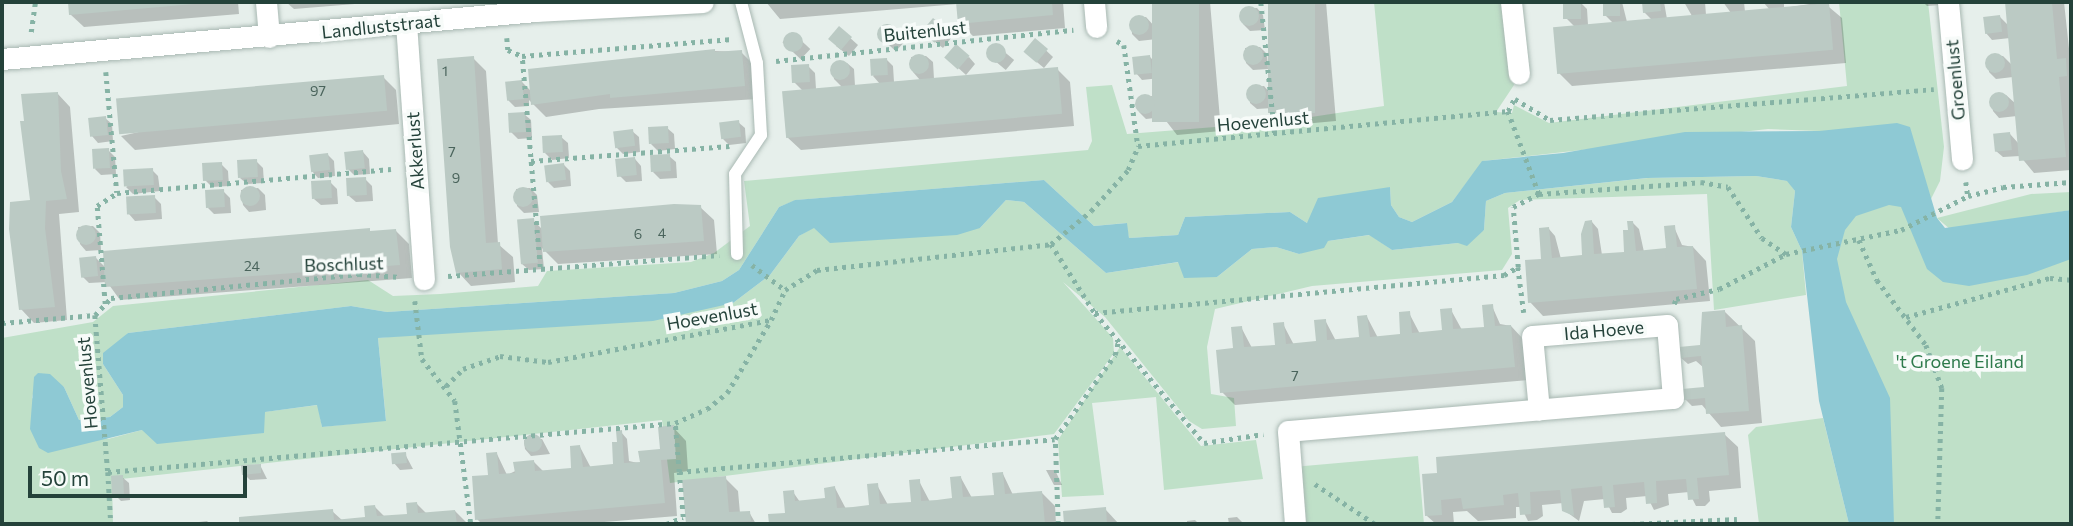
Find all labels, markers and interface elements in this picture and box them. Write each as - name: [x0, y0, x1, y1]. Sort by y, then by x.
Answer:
- street label: Landluststraat: [321, 9, 441, 43]
- street label: Buitenlust: [882, 16, 968, 46]
- street label: Groenlust: [1941, 39, 1969, 121]
- house number: 1: [442, 63, 448, 79]
- house number: 97: [310, 83, 326, 99]
- street label: Hoevenlust: [1216, 106, 1310, 136]
- street label: Akkerlust: [401, 111, 429, 191]
- house number: 7: [448, 144, 456, 160]
- house number: 9: [452, 170, 460, 186]
- house number: 4: [658, 225, 666, 241]
- house number: 6: [634, 226, 642, 242]
- street label: Boschlust: [304, 252, 384, 276]
- house number: 24: [244, 258, 260, 274]
- street label: Hoevenlust: [665, 297, 759, 335]
- street label: Ida Hoeve: [1563, 316, 1645, 344]
- street label: Hoevenlust: [72, 336, 102, 430]
- park label: 't Groene Eiland: [1896, 350, 2024, 372]
- house number: 7: [1291, 368, 1299, 384]
- scale bar: [32, 452, 250, 496]
- text: 50 m: [41, 465, 89, 490]

